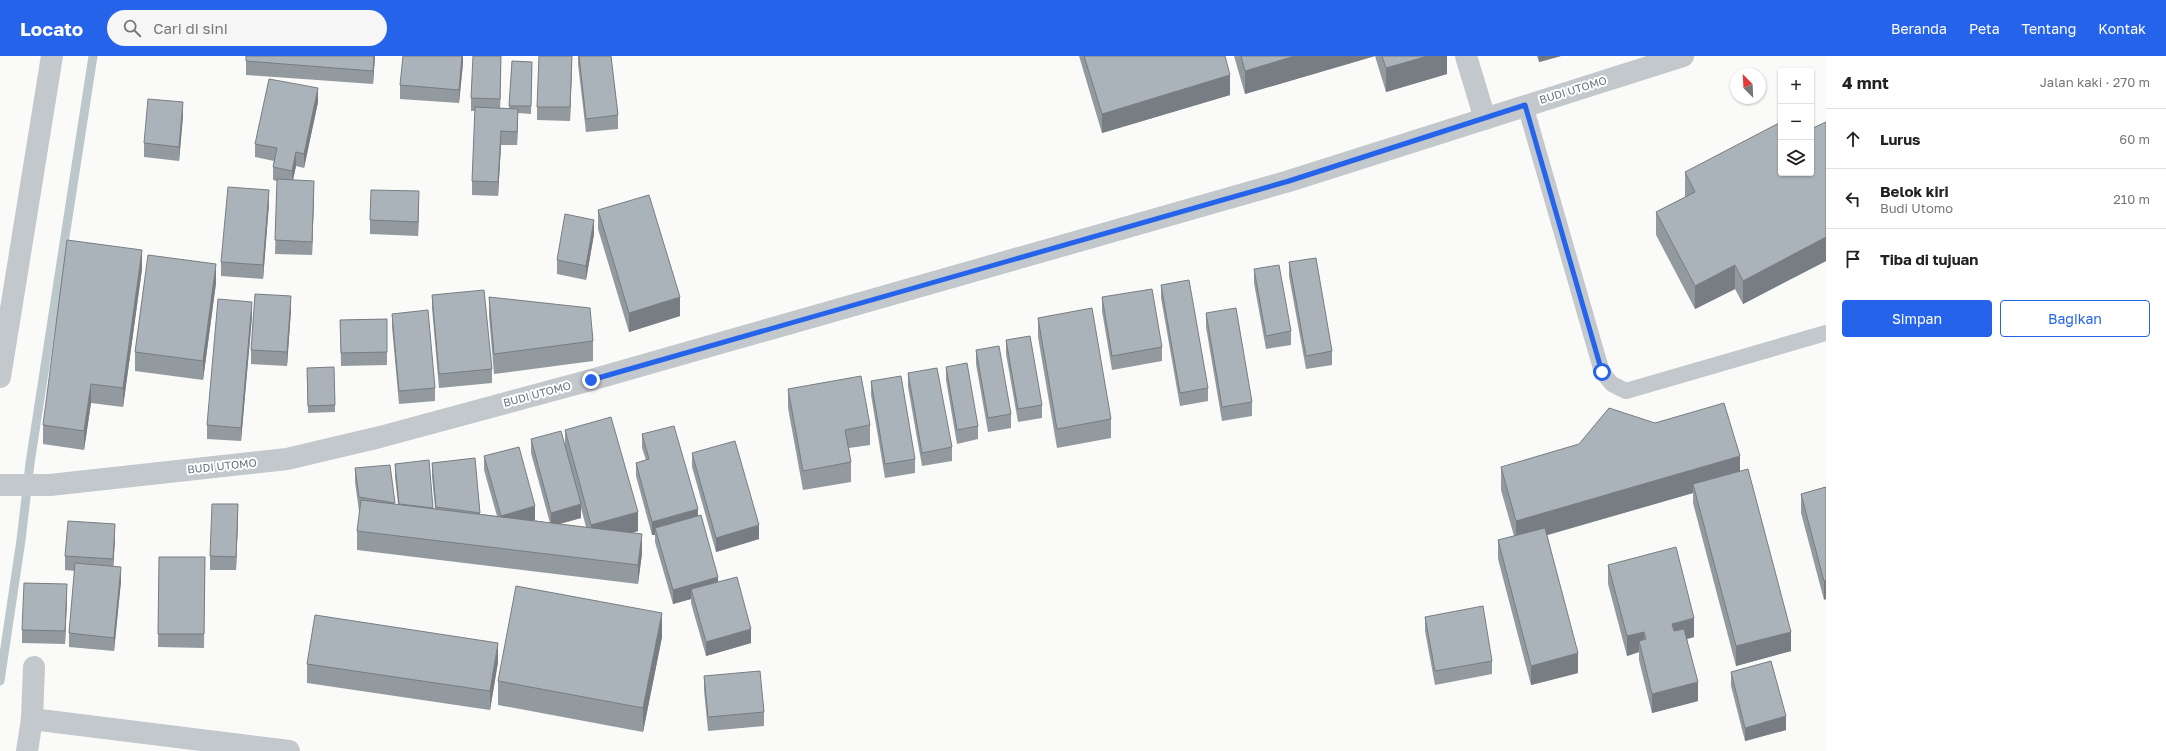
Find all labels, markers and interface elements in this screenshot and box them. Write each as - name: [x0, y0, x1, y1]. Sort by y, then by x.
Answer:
- search box: [107, 10, 387, 46]
- text: Locato: [20, 17, 83, 40]
- icon: search: [121, 17, 143, 39]
- text: Cari di sini: [153, 19, 228, 37]
- text: Beranda: [1891, 20, 1947, 37]
- text: Peta: [1969, 20, 2000, 37]
- text: Tentang: [2022, 20, 2076, 37]
- text: Kontak: [2098, 20, 2146, 37]
- north arrow: [1730, 68, 1766, 104]
- map controls: [1778, 68, 1814, 176]
- button: +: [1778, 68, 1814, 104]
- text: 4 mnt: [1842, 72, 1889, 93]
- street label: BUDI UTOMO: [1538, 73, 1608, 106]
- text: Jalan kaki · 270 m: [2040, 74, 2150, 90]
- button: −: [1778, 104, 1814, 140]
- icon: ahead: [1842, 128, 1864, 150]
- text: Lurus: [1880, 130, 1921, 148]
- text: 60 m: [2119, 131, 2150, 147]
- button: layers: [1778, 140, 1814, 176]
- text: Belok kiri: [1880, 182, 1949, 200]
- icon: left: [1842, 188, 1864, 210]
- text: 210 m: [2113, 191, 2150, 207]
- text: Budi Utomo: [1880, 200, 1953, 216]
- icon: arrive: [1842, 248, 1864, 270]
- text: Tiba di tujuan: [1880, 250, 1978, 268]
- button: Simpan: [1842, 300, 1992, 337]
- button: Bagikan: [2000, 300, 2150, 337]
- route start: [1593, 363, 1611, 381]
- route end: [582, 371, 600, 389]
- street label: BUDI UTOMO: [502, 378, 572, 409]
- street label: BUDI UTOMO: [187, 455, 257, 476]

